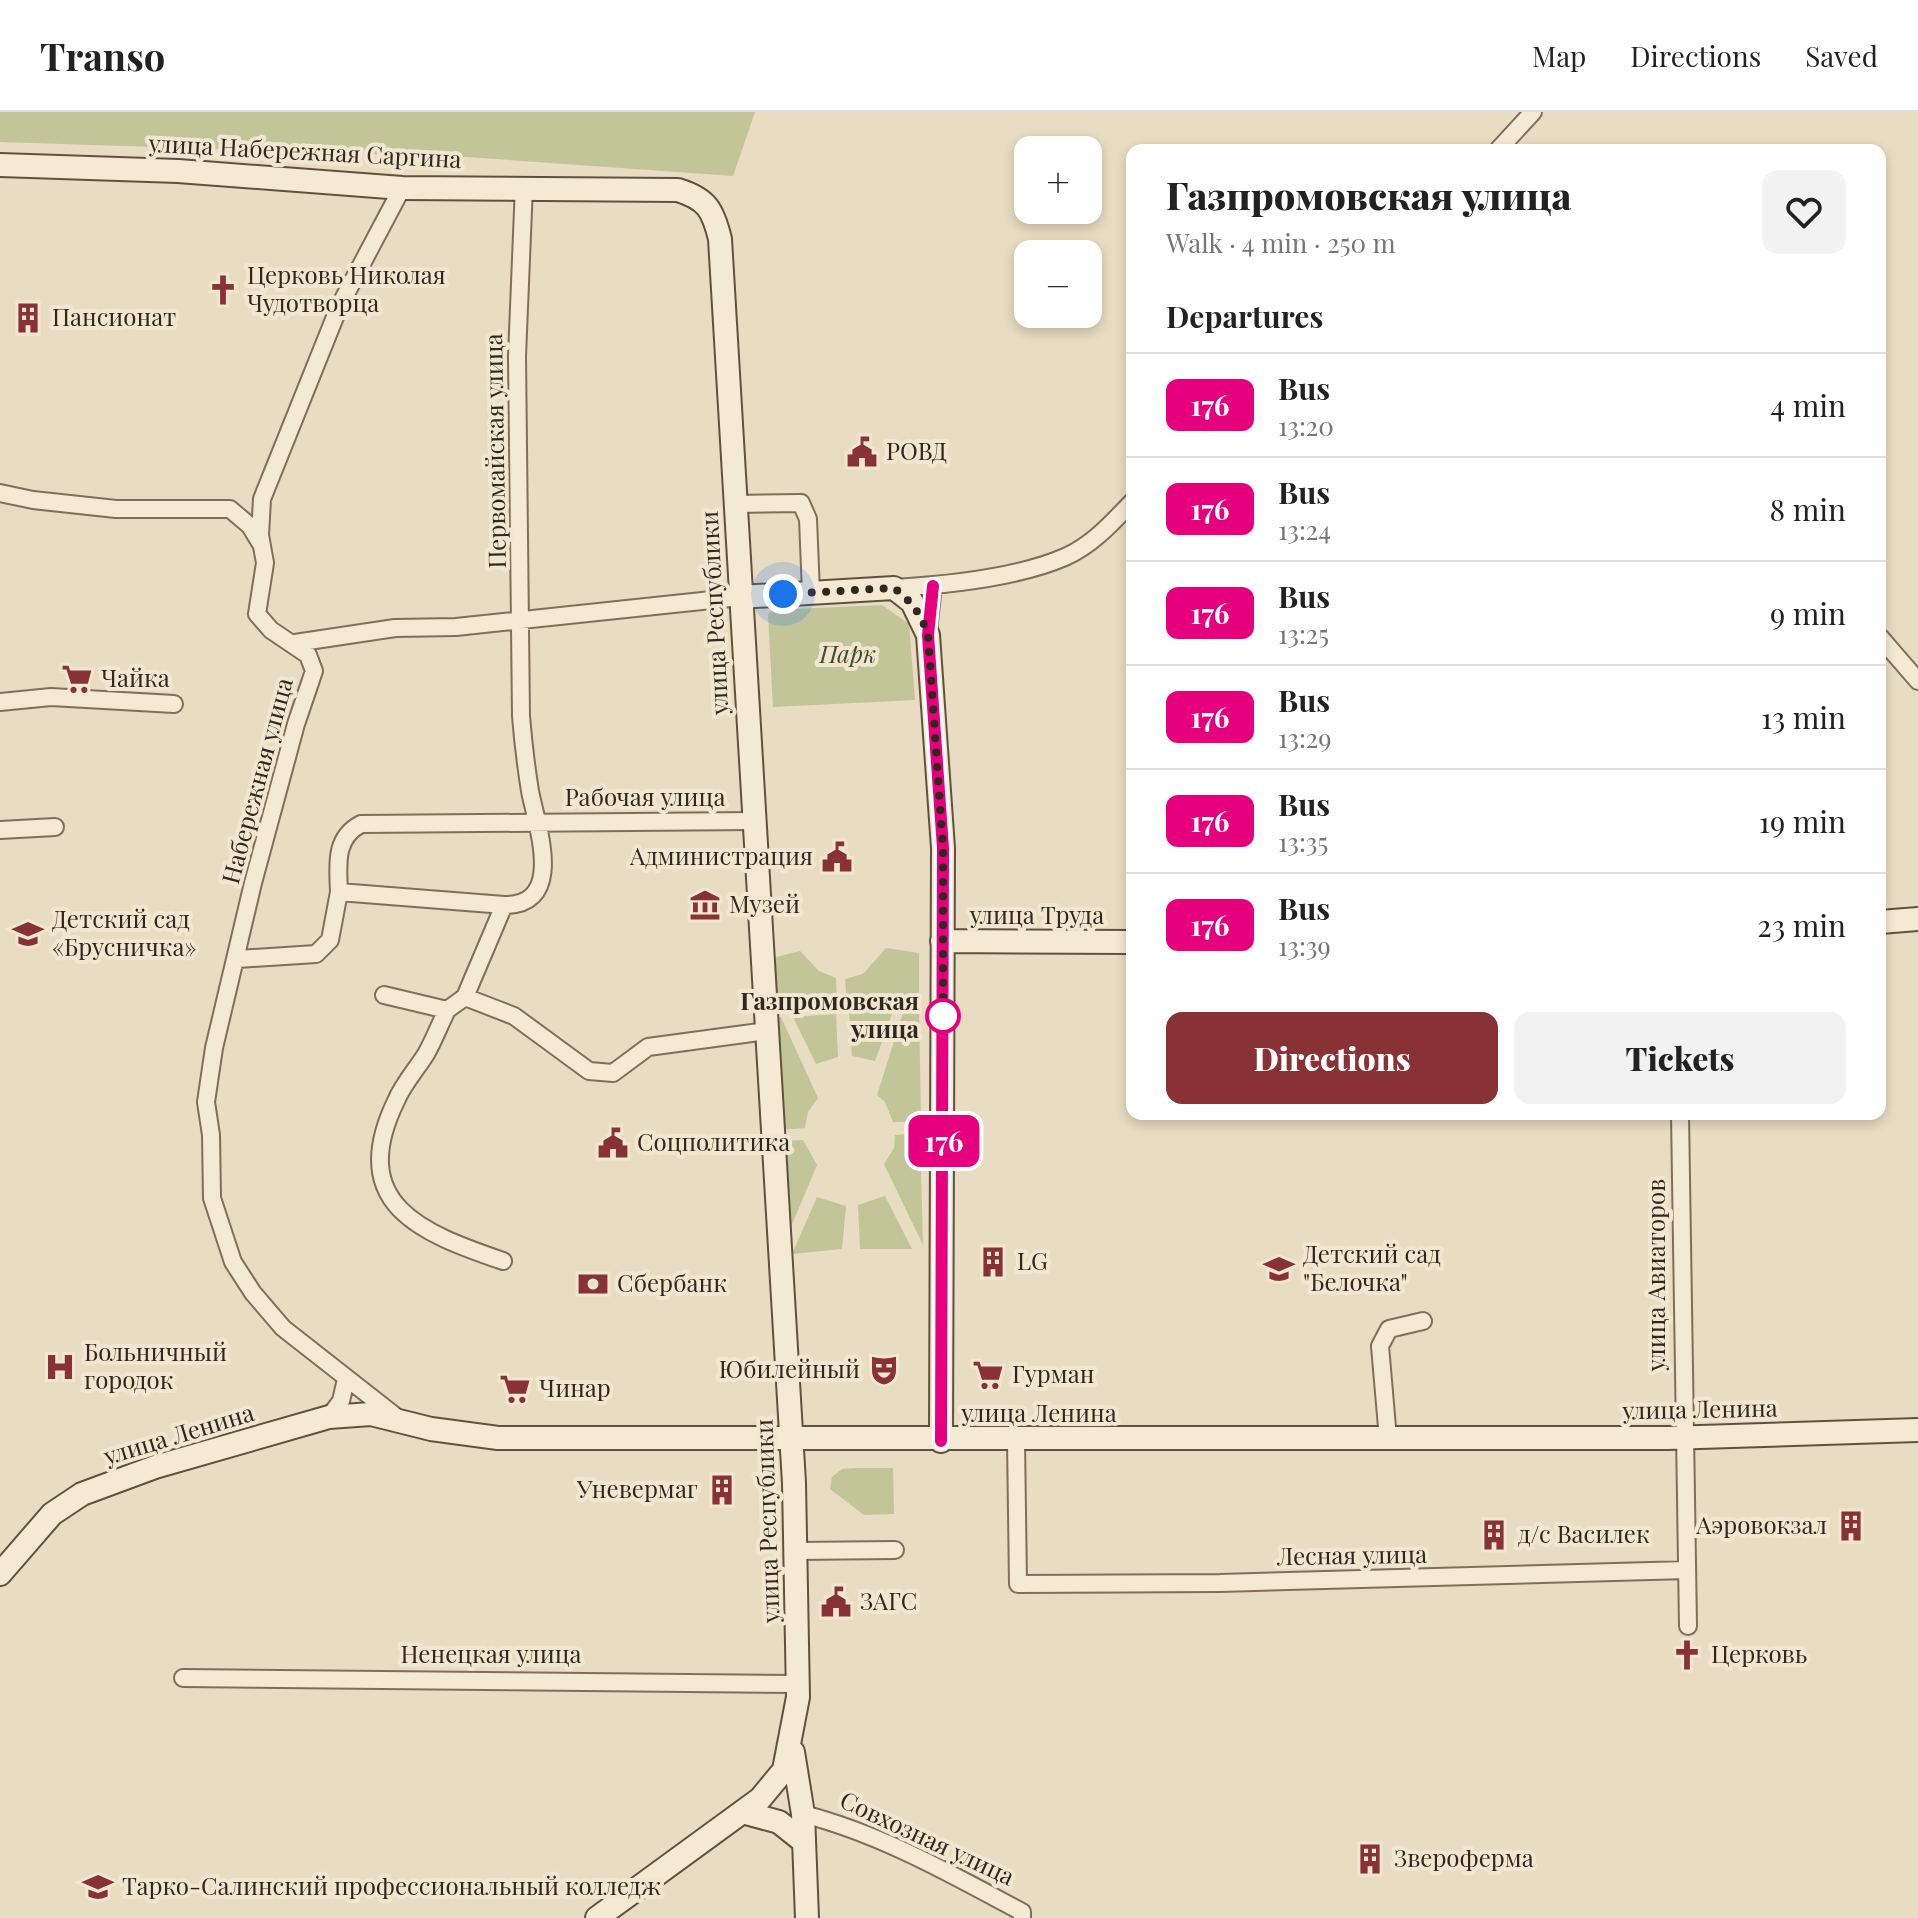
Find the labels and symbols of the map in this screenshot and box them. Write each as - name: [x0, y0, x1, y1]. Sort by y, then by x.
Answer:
- street label: улица Набережная Саргина: [147, 126, 462, 174]
- place label: Церковь Николая Чудотворца: [247, 258, 446, 318]
- church icon: Церковь Николая Чудотворца: [206, 273, 240, 307]
- place label: Пансионат: [52, 300, 176, 332]
- building icon: Пансионат: [11, 301, 45, 335]
- street label: Первомайская улица: [476, 333, 512, 569]
- place label: РОВД: [886, 434, 947, 466]
- public building icon: РОВД: [845, 435, 879, 469]
- street label: улица Республики: [692, 510, 734, 717]
- your location: [763, 574, 803, 614]
- park label: Парк: [819, 637, 876, 669]
- place label: Чайка: [101, 661, 170, 693]
- supermarket icon: Чайка: [60, 662, 94, 696]
- street label: Набережная улица: [213, 674, 299, 887]
- street label: Рабочая улица: [565, 780, 725, 812]
- place label: Администрация: [629, 839, 813, 871]
- public building icon: Администрация: [820, 840, 854, 874]
- place label: Музей: [729, 887, 800, 919]
- museum icon: Музей: [688, 888, 722, 922]
- street label: улица Труда: [969, 898, 1104, 930]
- place label: Детский сад «Брусничка»: [52, 902, 196, 962]
- school or university icon: Детский сад «Брусничка»: [11, 917, 45, 951]
- place label: Газпромовская улица: [740, 984, 920, 1044]
- marker: Газпромовская улица: [926, 999, 960, 1033]
- line badge: 176: [898, 1115, 990, 1167]
- place label: Соцполитика: [637, 1125, 790, 1157]
- public building icon: Соцполитика: [596, 1126, 630, 1160]
- street label: улица Авиаторов: [1639, 1179, 1671, 1372]
- place label: Детский сад "Белочка": [1303, 1237, 1441, 1297]
- place label: LG: [1017, 1244, 1048, 1276]
- building icon: LG: [976, 1245, 1010, 1279]
- school or university icon: Детский сад "Белочка": [1262, 1252, 1296, 1286]
- place label: Сбербанк: [617, 1266, 727, 1298]
- bank icon: Сбербанк: [576, 1267, 610, 1301]
- place label: Больничный городок: [84, 1335, 227, 1395]
- hospital icon: Больничный городок: [43, 1350, 77, 1384]
- place label: Юбилейный: [719, 1352, 860, 1384]
- theatre icon: Юбилейный: [867, 1353, 901, 1387]
- place label: Гурман: [1012, 1357, 1094, 1389]
- supermarket icon: Гурман: [971, 1358, 1005, 1392]
- place label: Чинар: [539, 1371, 611, 1403]
- supermarket icon: Чинар: [498, 1372, 532, 1406]
- street label: улица Ленина: [1621, 1391, 1778, 1425]
- street label: улица Ленина: [99, 1395, 257, 1471]
- street label: улица Ленина: [960, 1396, 1117, 1428]
- street label: улица Республики: [746, 1418, 786, 1625]
- place label: Уневермаг: [576, 1472, 698, 1504]
- building icon: Уневермаг: [705, 1473, 739, 1507]
- place label: Аэровокзал: [1695, 1508, 1827, 1540]
- building icon: Аэровокзал: [1834, 1509, 1868, 1543]
- place label: д/с Василек: [1518, 1517, 1650, 1549]
- building icon: д/с Василек: [1477, 1518, 1511, 1552]
- street label: Лесная улица: [1276, 1537, 1427, 1571]
- place label: ЗАГС: [860, 1584, 917, 1616]
- public building icon: ЗАГС: [819, 1585, 853, 1619]
- street label: Ненецкая улица: [401, 1637, 581, 1669]
- place label: Церковь: [1711, 1637, 1807, 1669]
- church icon: Церковь: [1670, 1638, 1704, 1672]
- street label: Совхозная улица: [836, 1783, 1020, 1892]
- place label: Звероферма: [1394, 1841, 1534, 1873]
- building icon: Звероферма: [1353, 1842, 1387, 1876]
- place label: Тарко-Салинский профессиональный колледж: [122, 1869, 661, 1901]
- school or university icon: Тарко-Салинский профессиональный колледж: [81, 1870, 115, 1904]

